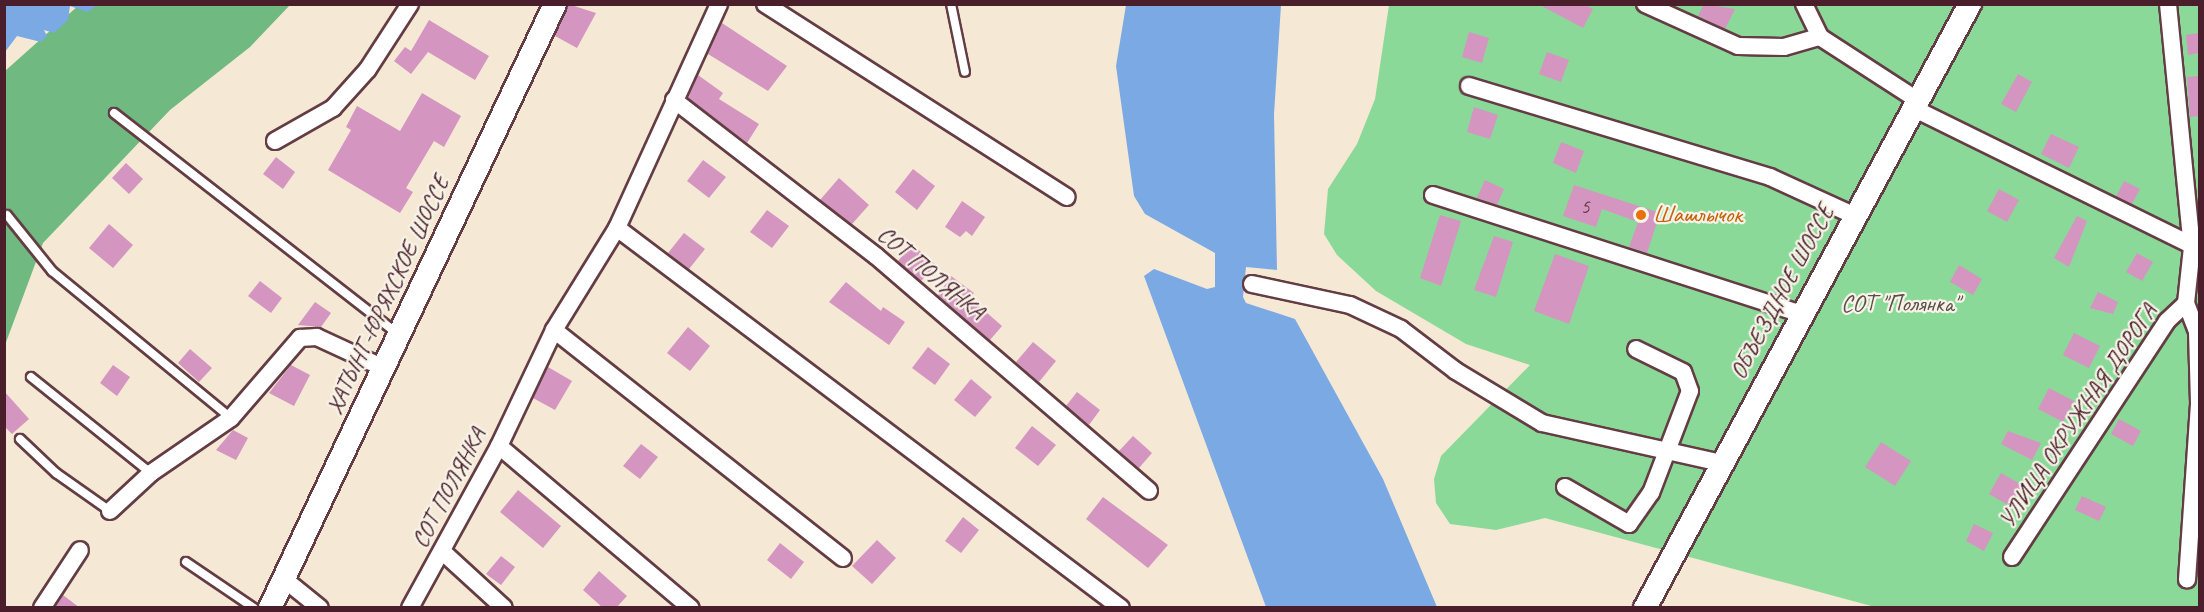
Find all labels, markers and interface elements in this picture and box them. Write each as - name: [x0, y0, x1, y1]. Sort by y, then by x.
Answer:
- street label: ХАТЫНГ-ЮРЯХСКОЕ ШОССЕ: [320, 171, 456, 419]
- house number: 5: [1580, 193, 1590, 219]
- street label: ОБЪЕЗДНОЕ ШОССЕ: [1724, 200, 1840, 384]
- place label: Шашлычок: [1653, 201, 1742, 229]
- marker: Шашлычок: [1634, 208, 1648, 222]
- street label: СОТ ПОЛЯНКА: [872, 220, 990, 326]
- park label: СОТ "Полянка": [1841, 290, 1959, 318]
- street label: УЛИЦА ОКРУЖНАЯ ДОРОГА: [1992, 298, 2164, 534]
- street label: СОТ ПОЛЯНКА: [406, 424, 492, 552]

